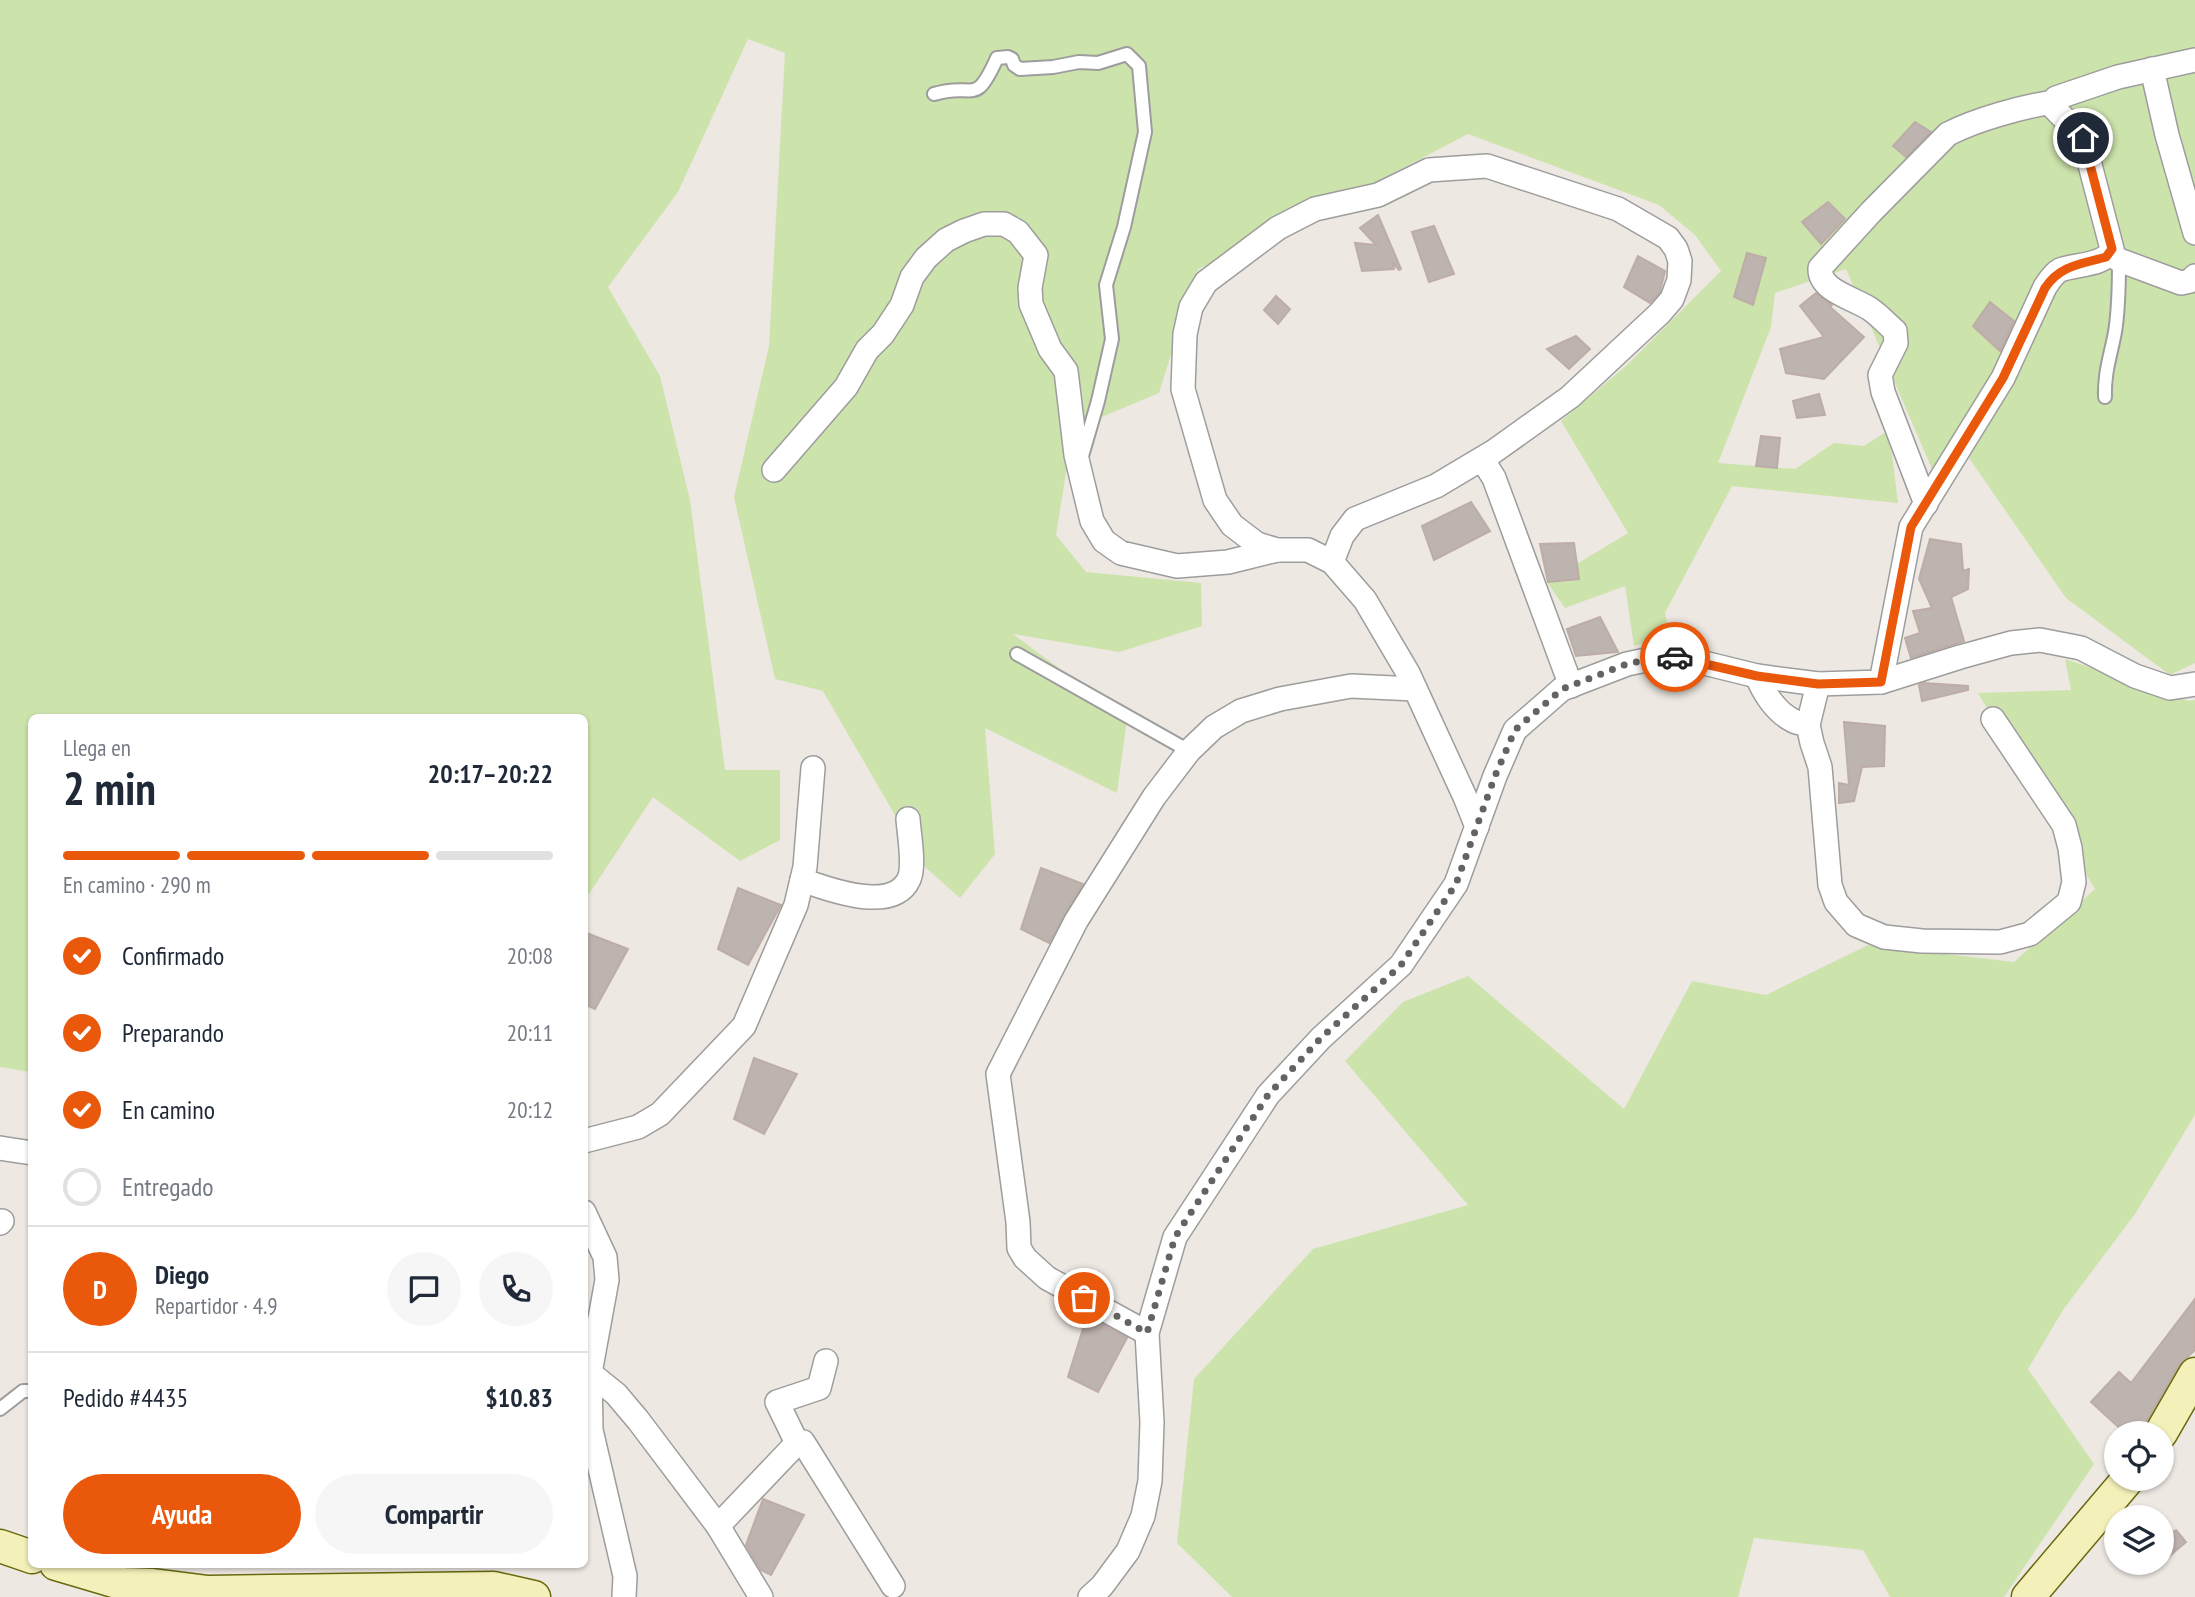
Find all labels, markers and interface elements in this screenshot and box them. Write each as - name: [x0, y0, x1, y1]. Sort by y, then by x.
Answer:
- pin: [2053, 108, 2113, 168]
- icon: home: [2064, 119, 2102, 157]
- courier: [1640, 622, 1710, 692]
- icon: car: [1656, 638, 1694, 676]
- text: Llega en: [63, 733, 131, 762]
- text: 20:17–20:22: [428, 757, 553, 790]
- text: 2 min: [63, 758, 156, 818]
- text: En camino · 290 m: [63, 870, 211, 899]
- icon: check: [63, 937, 101, 975]
- text: Confirmado: [122, 939, 224, 972]
- text: 20:08: [507, 941, 553, 970]
- icon: check: [63, 1014, 101, 1052]
- text: Preparando: [122, 1016, 224, 1049]
- text: 20:11: [507, 1018, 553, 1047]
- icon: check: [63, 1091, 101, 1129]
- text: En camino: [122, 1093, 215, 1126]
- text: 20:12: [507, 1095, 553, 1124]
- text: Entregado: [122, 1170, 214, 1203]
- button: chat: [387, 1252, 461, 1326]
- button: phone: [479, 1252, 553, 1326]
- text: Diego: [155, 1258, 209, 1291]
- pin: [1054, 1268, 1114, 1328]
- text: D: [93, 1273, 107, 1306]
- icon: bag: [1065, 1279, 1103, 1317]
- text: Repartidor · 4.9: [155, 1291, 278, 1320]
- text: Pedido #4435: [63, 1381, 188, 1414]
- text: $10.83: [485, 1381, 553, 1414]
- map controls: [2104, 1421, 2174, 1575]
- button: locate: [2104, 1421, 2174, 1491]
- button: Ayuda: [63, 1474, 301, 1554]
- button: Compartir: [315, 1474, 553, 1554]
- button: layers: [2104, 1505, 2174, 1575]

